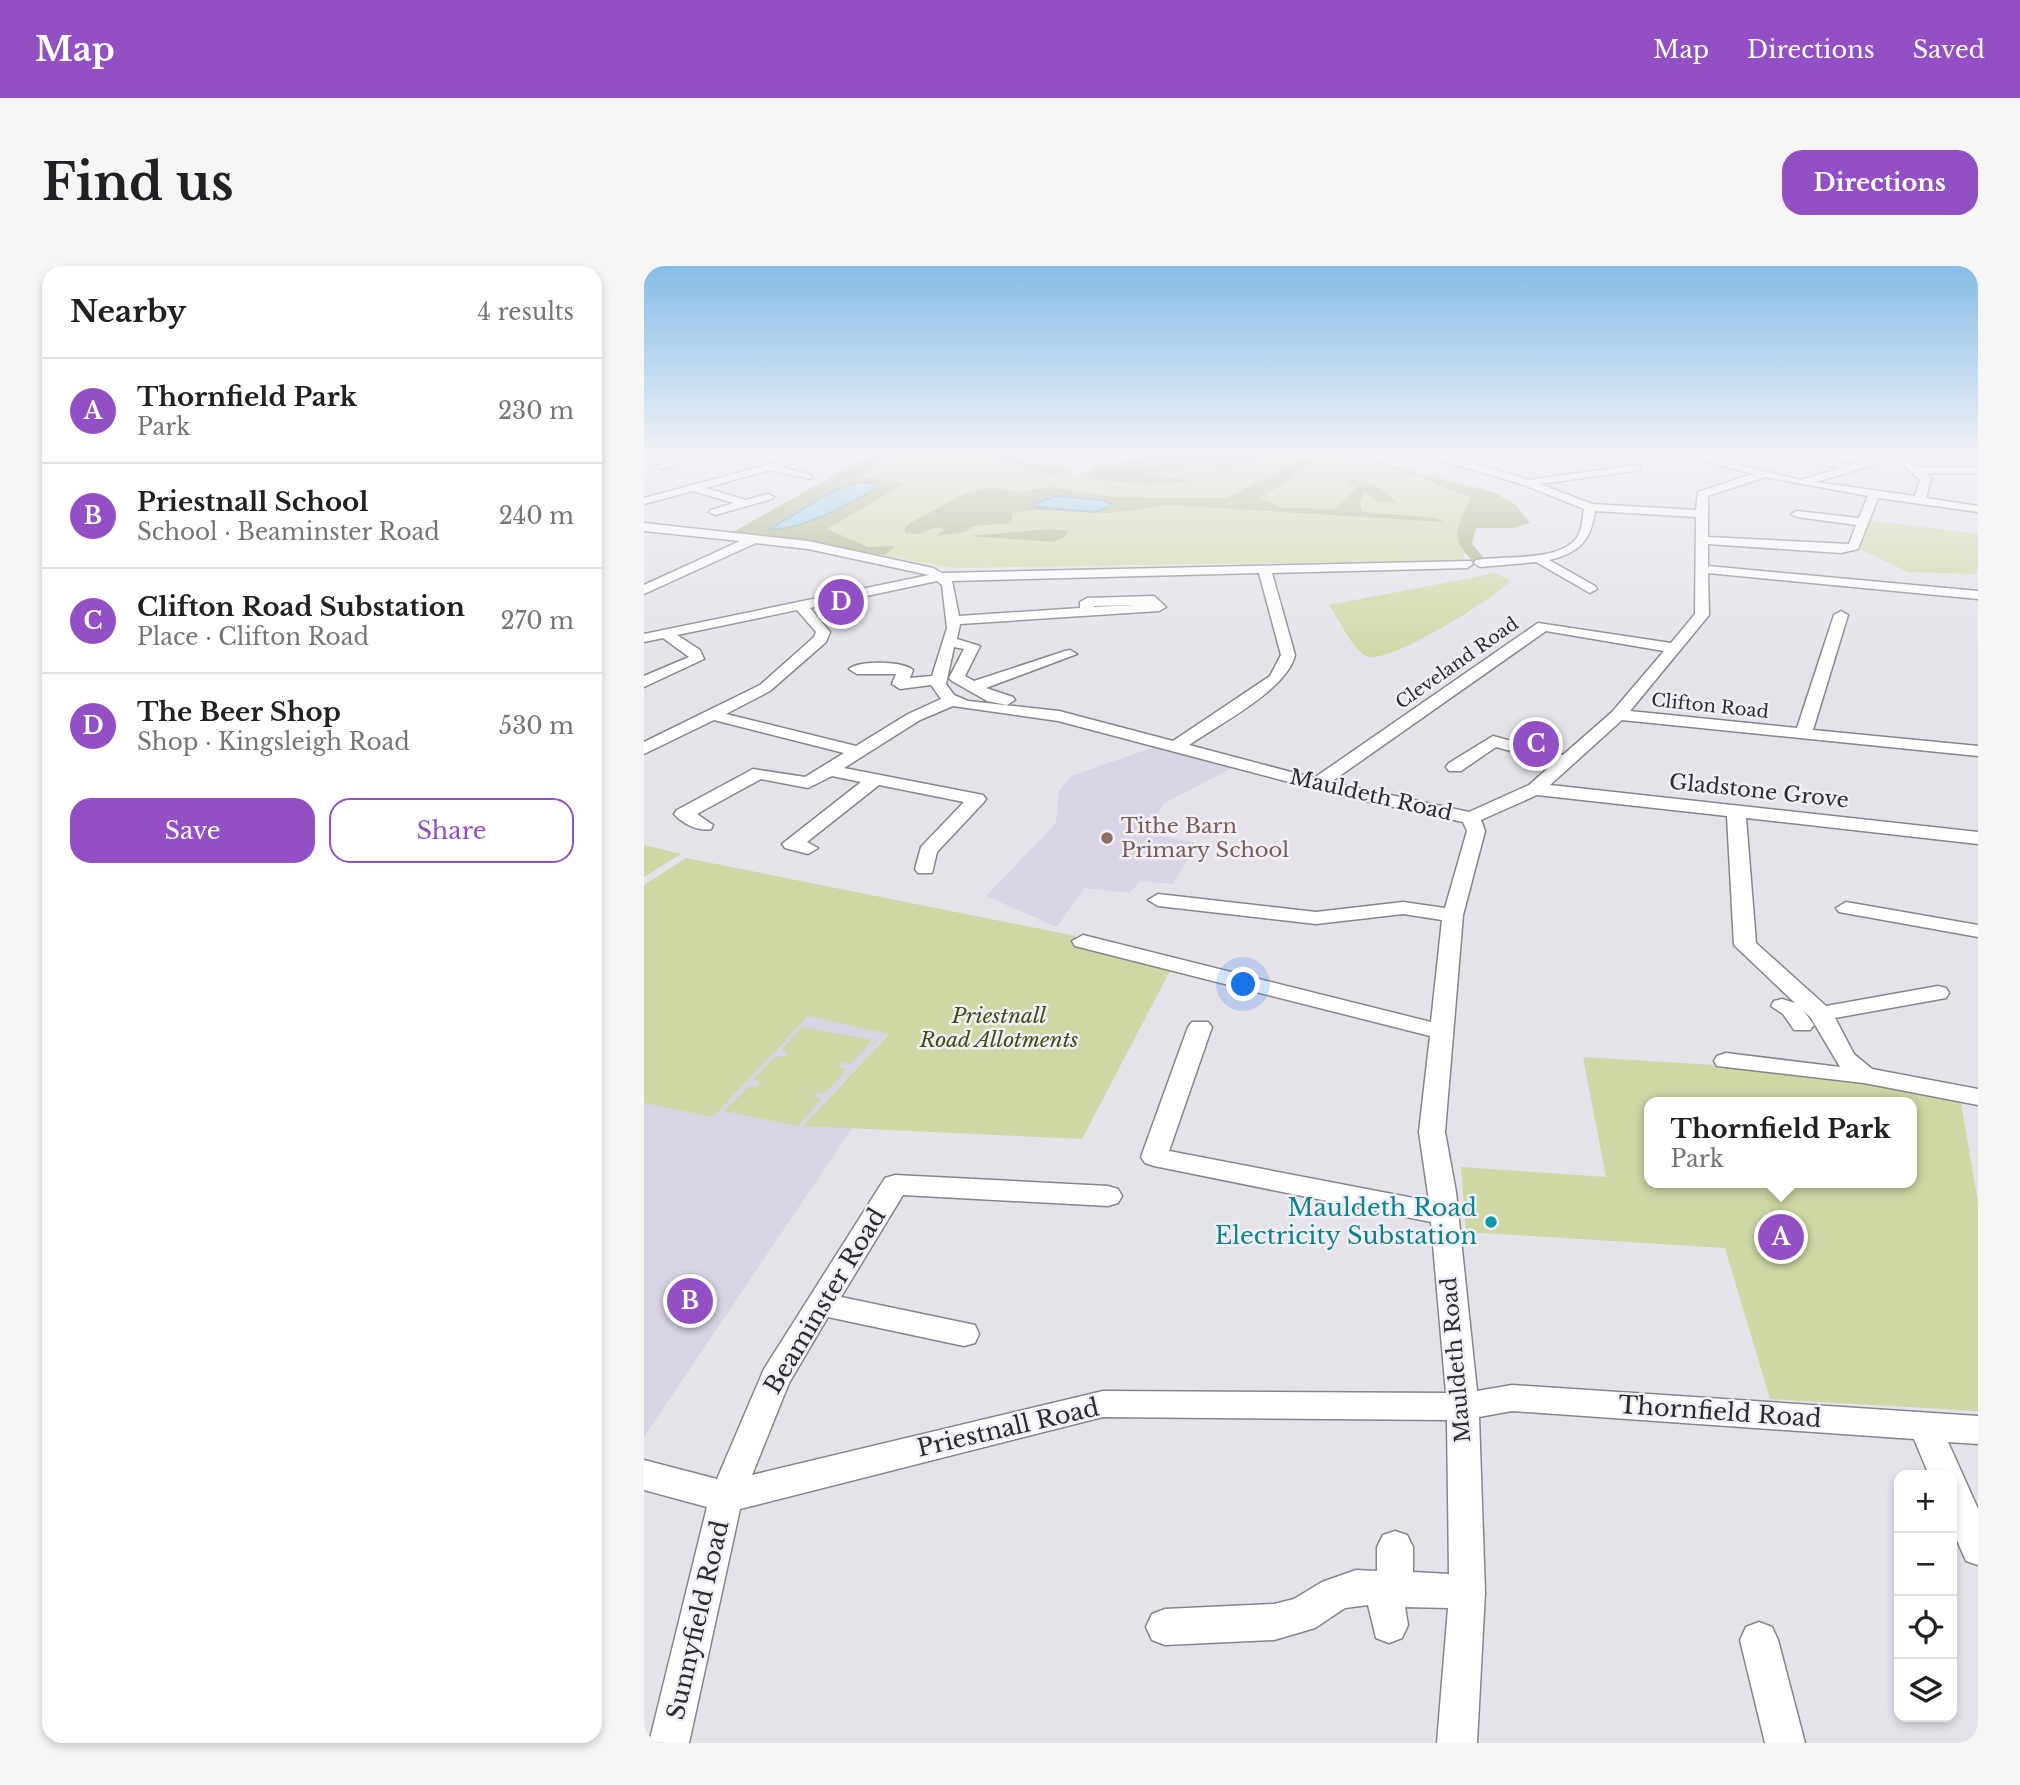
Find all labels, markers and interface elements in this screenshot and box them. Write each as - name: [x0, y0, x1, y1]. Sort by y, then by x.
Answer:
- text: Map: [35, 29, 115, 70]
- text: Map: [1653, 35, 1709, 64]
- text: Directions: [1747, 35, 1875, 64]
- text: Saved: [1913, 35, 1985, 64]
- button: Directions: [1782, 150, 1978, 215]
- text: Find us: [42, 152, 234, 213]
- text: Nearby: [70, 293, 186, 330]
- text: 4 results: [478, 298, 574, 326]
- text: Thornfield Park: [137, 381, 357, 413]
- text: A: [84, 397, 102, 425]
- text: 230 m: [498, 397, 574, 425]
- text: Park: [137, 413, 190, 441]
- text: Priestnall School: [137, 486, 368, 518]
- text: B: [84, 502, 102, 530]
- text: 240 m: [499, 502, 574, 530]
- text: School · Beaminster Road: [137, 518, 440, 546]
- pin: D: [818, 576, 864, 628]
- text: Clifton Road Substation: [137, 591, 465, 623]
- text: C: [84, 607, 102, 635]
- text: 270 m: [501, 607, 574, 635]
- street label: Cleveland Road: [1391, 612, 1523, 714]
- text: Place · Clifton Road: [137, 623, 369, 651]
- street label: Clifton Road: [1650, 689, 1770, 723]
- text: The Beer Shop: [137, 696, 341, 728]
- text: D: [82, 712, 104, 740]
- text: 530 m: [499, 712, 574, 740]
- pin: C: [1513, 718, 1559, 770]
- text: Shop · Kingsleigh Road: [137, 728, 410, 756]
- street label: Mauldeth Road: [1287, 764, 1455, 826]
- street label: Gladstone Grove: [1668, 769, 1850, 813]
- button: Save: [70, 798, 315, 863]
- button: Share: [329, 798, 574, 863]
- place label: Tithe Barn Primary School: [1121, 813, 1289, 863]
- marker: Tithe Barn Primary School: [1099, 830, 1115, 846]
- your location: [1226, 967, 1260, 1001]
- park label: Priestnall Road Allotments: [919, 1003, 1078, 1053]
- popup: [1644, 1097, 1917, 1188]
- text: Thornfield Park: [1671, 1113, 1891, 1145]
- text: Park: [1671, 1145, 1724, 1173]
- place label: Mauldeth Road Electricity Substation: [1215, 1193, 1477, 1250]
- street label: Beaminster Road: [758, 1203, 891, 1399]
- pin: A: [1758, 1211, 1804, 1263]
- marker: Mauldeth Road Electricity Substation: [1483, 1214, 1499, 1230]
- pin: B: [667, 1275, 713, 1327]
- street label: Mauldeth Road: [1436, 1276, 1476, 1444]
- street label: Thornfield Road: [1617, 1390, 1823, 1433]
- street label: Priestnall Road: [914, 1392, 1102, 1463]
- map controls: [1894, 1470, 1957, 1722]
- button: +: [1894, 1470, 1957, 1533]
- street label: Sunnyfield Road: [660, 1517, 735, 1722]
- button: −: [1894, 1533, 1957, 1596]
- button: locate: [1894, 1596, 1957, 1659]
- button: layers: [1894, 1659, 1957, 1722]

